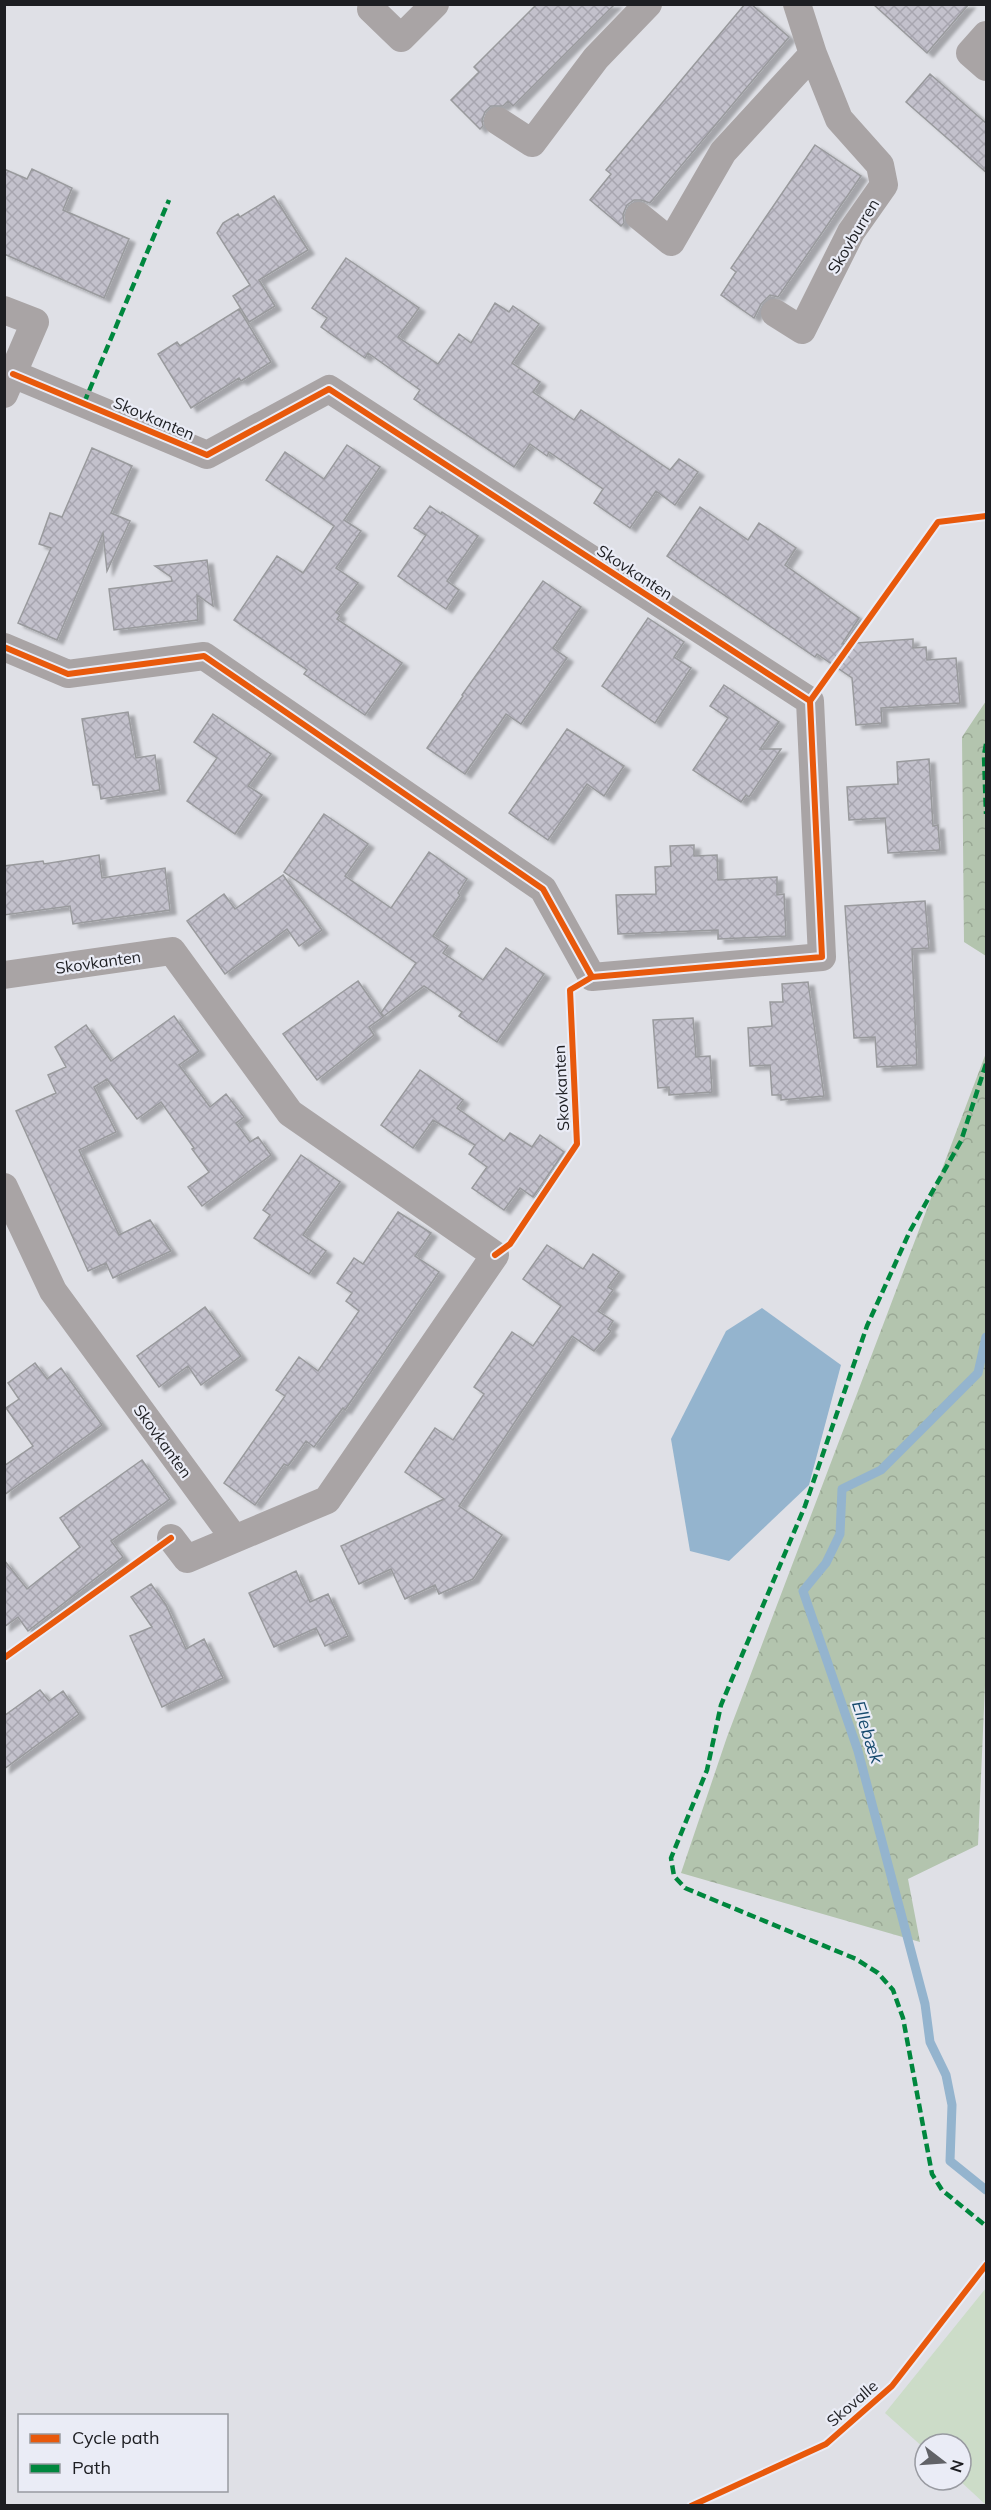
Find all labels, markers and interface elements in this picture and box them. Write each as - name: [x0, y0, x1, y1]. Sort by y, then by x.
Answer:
- street label: Skovburren: [823, 195, 883, 277]
- street label: Skovkanten: [110, 392, 198, 444]
- street label: Skovkanten: [593, 540, 677, 604]
- street label: Skovkanten: [54, 946, 142, 978]
- street label: Skovkanten: [549, 1044, 573, 1132]
- street label: Skovkanten: [130, 1400, 196, 1482]
- water label: Ellebæk: [847, 1698, 889, 1767]
- street label: Skovalle: [822, 2375, 882, 2431]
- legend: [18, 2414, 228, 2492]
- text: Cycle path: [72, 2426, 159, 2449]
- north arrow: [913, 2432, 973, 2492]
- text: Path: [72, 2456, 111, 2479]
- text: N: [946, 2458, 969, 2475]

